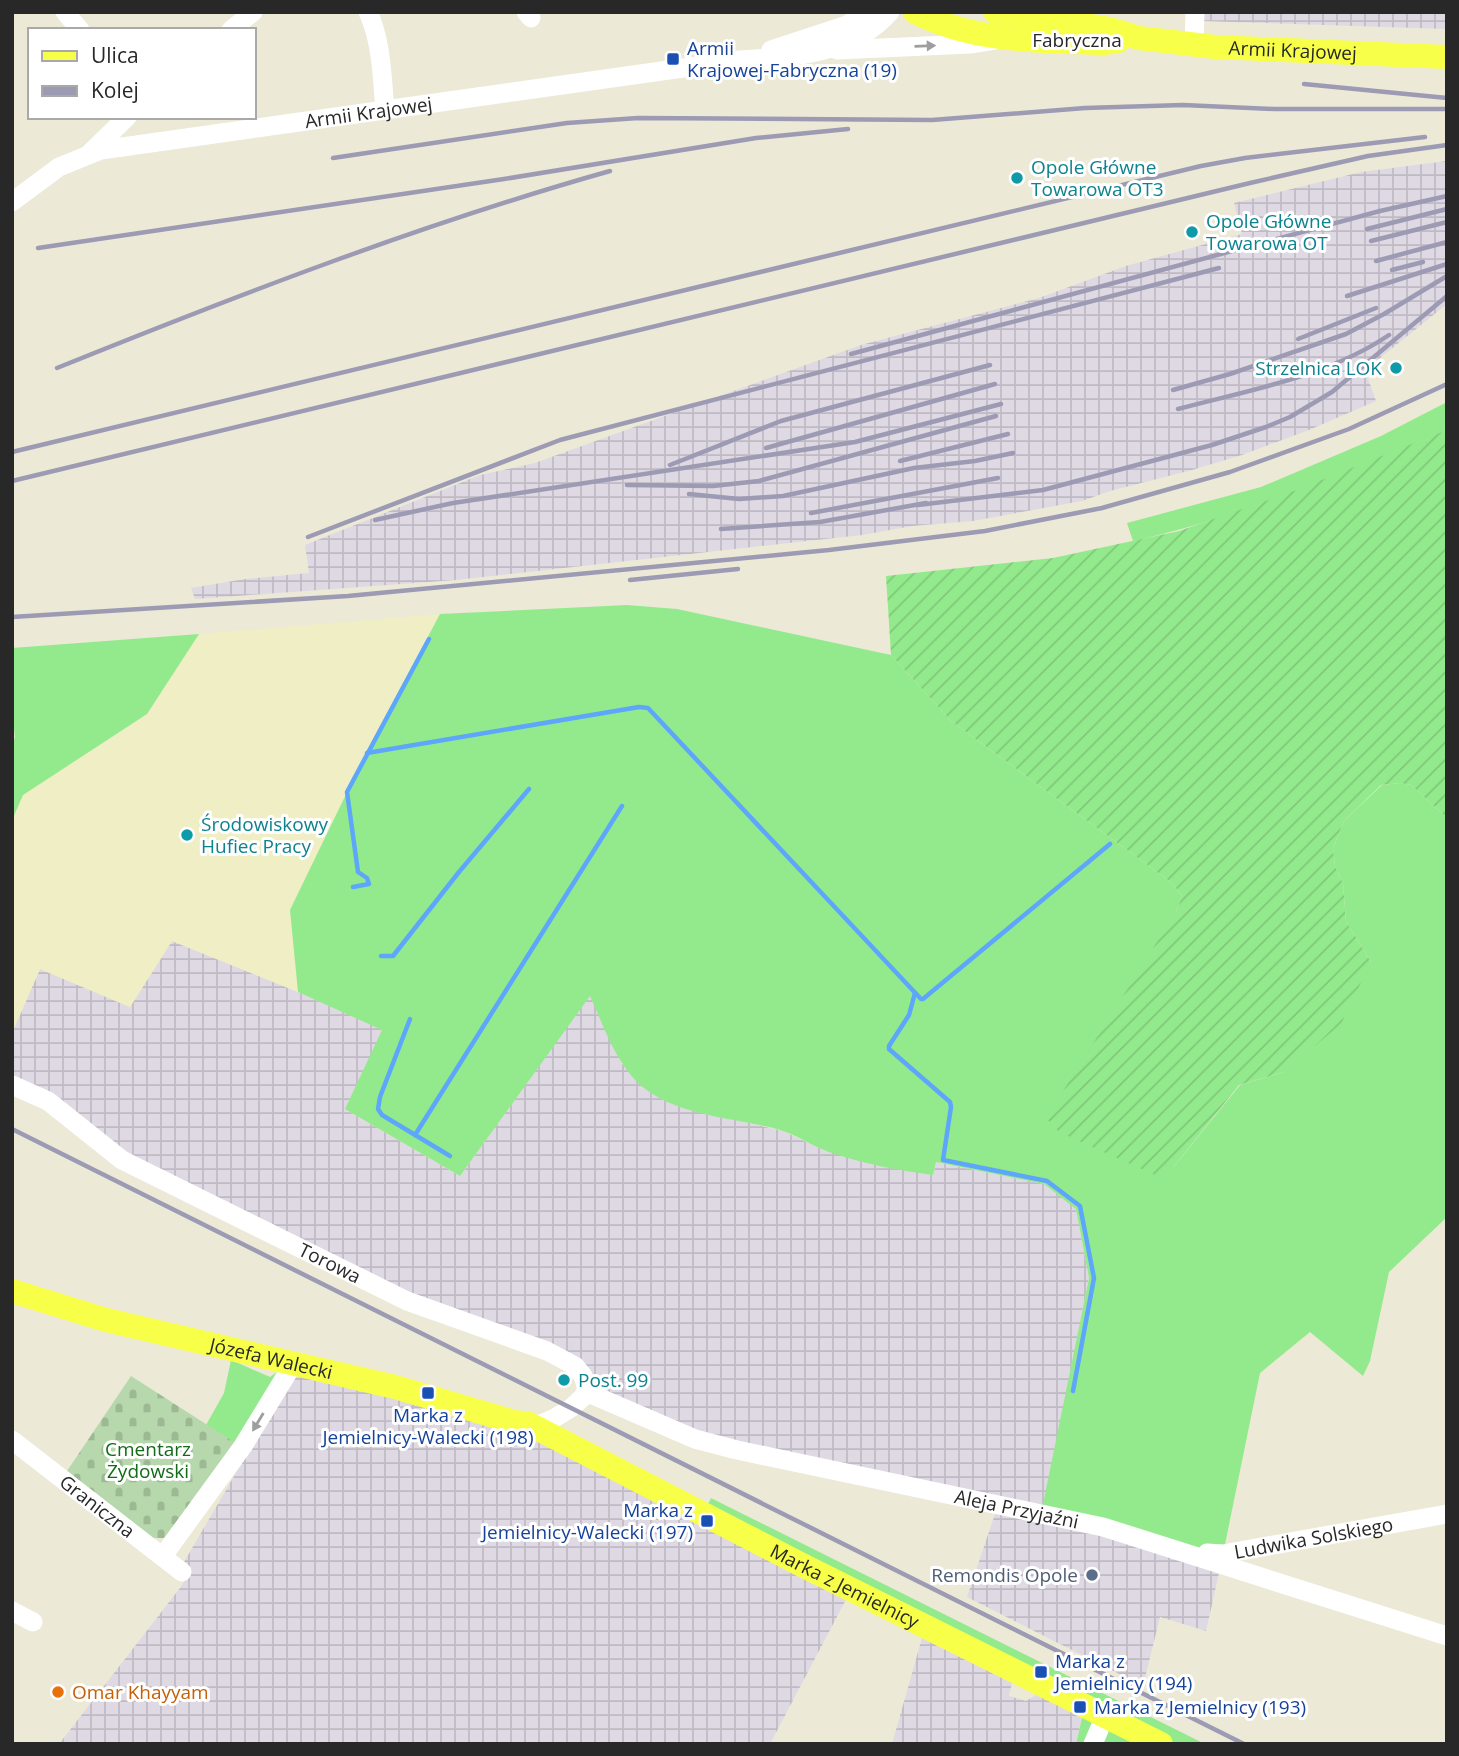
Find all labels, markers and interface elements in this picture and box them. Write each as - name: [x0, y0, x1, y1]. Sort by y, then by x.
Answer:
- street label: Fabryczna: [1032, 27, 1122, 53]
- legend: [28, 28, 256, 119]
- place label: Armii Krajowej-Fabryczna (19): [687, 35, 897, 83]
- street label: Armii Krajowej: [1228, 35, 1357, 66]
- one-way arrow: [914, 40, 936, 51]
- text: Ulica: [91, 41, 139, 69]
- marker: Armii Krajowej-Fabryczna (19): [665, 51, 681, 67]
- text: Kolej: [91, 76, 139, 104]
- street label: Armii Krajowej: [303, 91, 434, 134]
- place label: Opole Główne Towarowa OT3: [1031, 154, 1164, 202]
- marker: Opole Główne Towarowa OT3: [1009, 170, 1025, 186]
- place label: Opole Główne Towarowa OT: [1206, 208, 1331, 256]
- marker: Opole Główne Towarowa OT: [1184, 224, 1200, 240]
- place label: Strzelnica LOK: [1255, 355, 1382, 381]
- marker: Strzelnica LOK: [1388, 360, 1404, 376]
- place label: Środowiskowy Hufiec Pracy: [201, 811, 328, 859]
- marker: Środowiskowy Hufiec Pracy: [179, 827, 195, 843]
- street label: Torowa: [294, 1236, 365, 1289]
- street label: Józefa Walecki: [205, 1331, 335, 1385]
- place label: Post. 99: [578, 1367, 648, 1393]
- marker: Post. 99: [556, 1372, 572, 1388]
- marker: Marka z Jemielnicy-Walecki (198): [420, 1385, 436, 1401]
- place label: Marka z Jemielnicy-Walecki (198): [321, 1402, 534, 1450]
- one-way arrow: [251, 1413, 264, 1432]
- park label: Cmentarz Żydowski: [105, 1436, 191, 1484]
- street label: Graniczna: [54, 1469, 140, 1544]
- street label: Aleja Przyjaźni: [952, 1483, 1081, 1535]
- place label: Marka z Jemielnicy-Walecki (197): [480, 1497, 693, 1545]
- street label: Ludwika Solskiego: [1232, 1511, 1395, 1565]
- marker: Marka z Jemielnicy-Walecki (197): [699, 1513, 715, 1529]
- street label: Marka z Jemielnicy: [766, 1538, 924, 1635]
- place label: Remondis Opole: [931, 1562, 1078, 1588]
- marker: Remondis Opole: [1084, 1567, 1100, 1583]
- place label: Marka z Jemielnicy (194): [1053, 1648, 1192, 1696]
- marker: Marka z Jemielnicy (194): [1033, 1664, 1049, 1680]
- place label: Omar Khayyam: [72, 1679, 209, 1705]
- marker: Omar Khayyam: [50, 1684, 66, 1700]
- place label: Marka z Jemielnicy (193): [1094, 1694, 1306, 1720]
- marker: Marka z Jemielnicy (193): [1072, 1699, 1088, 1715]

